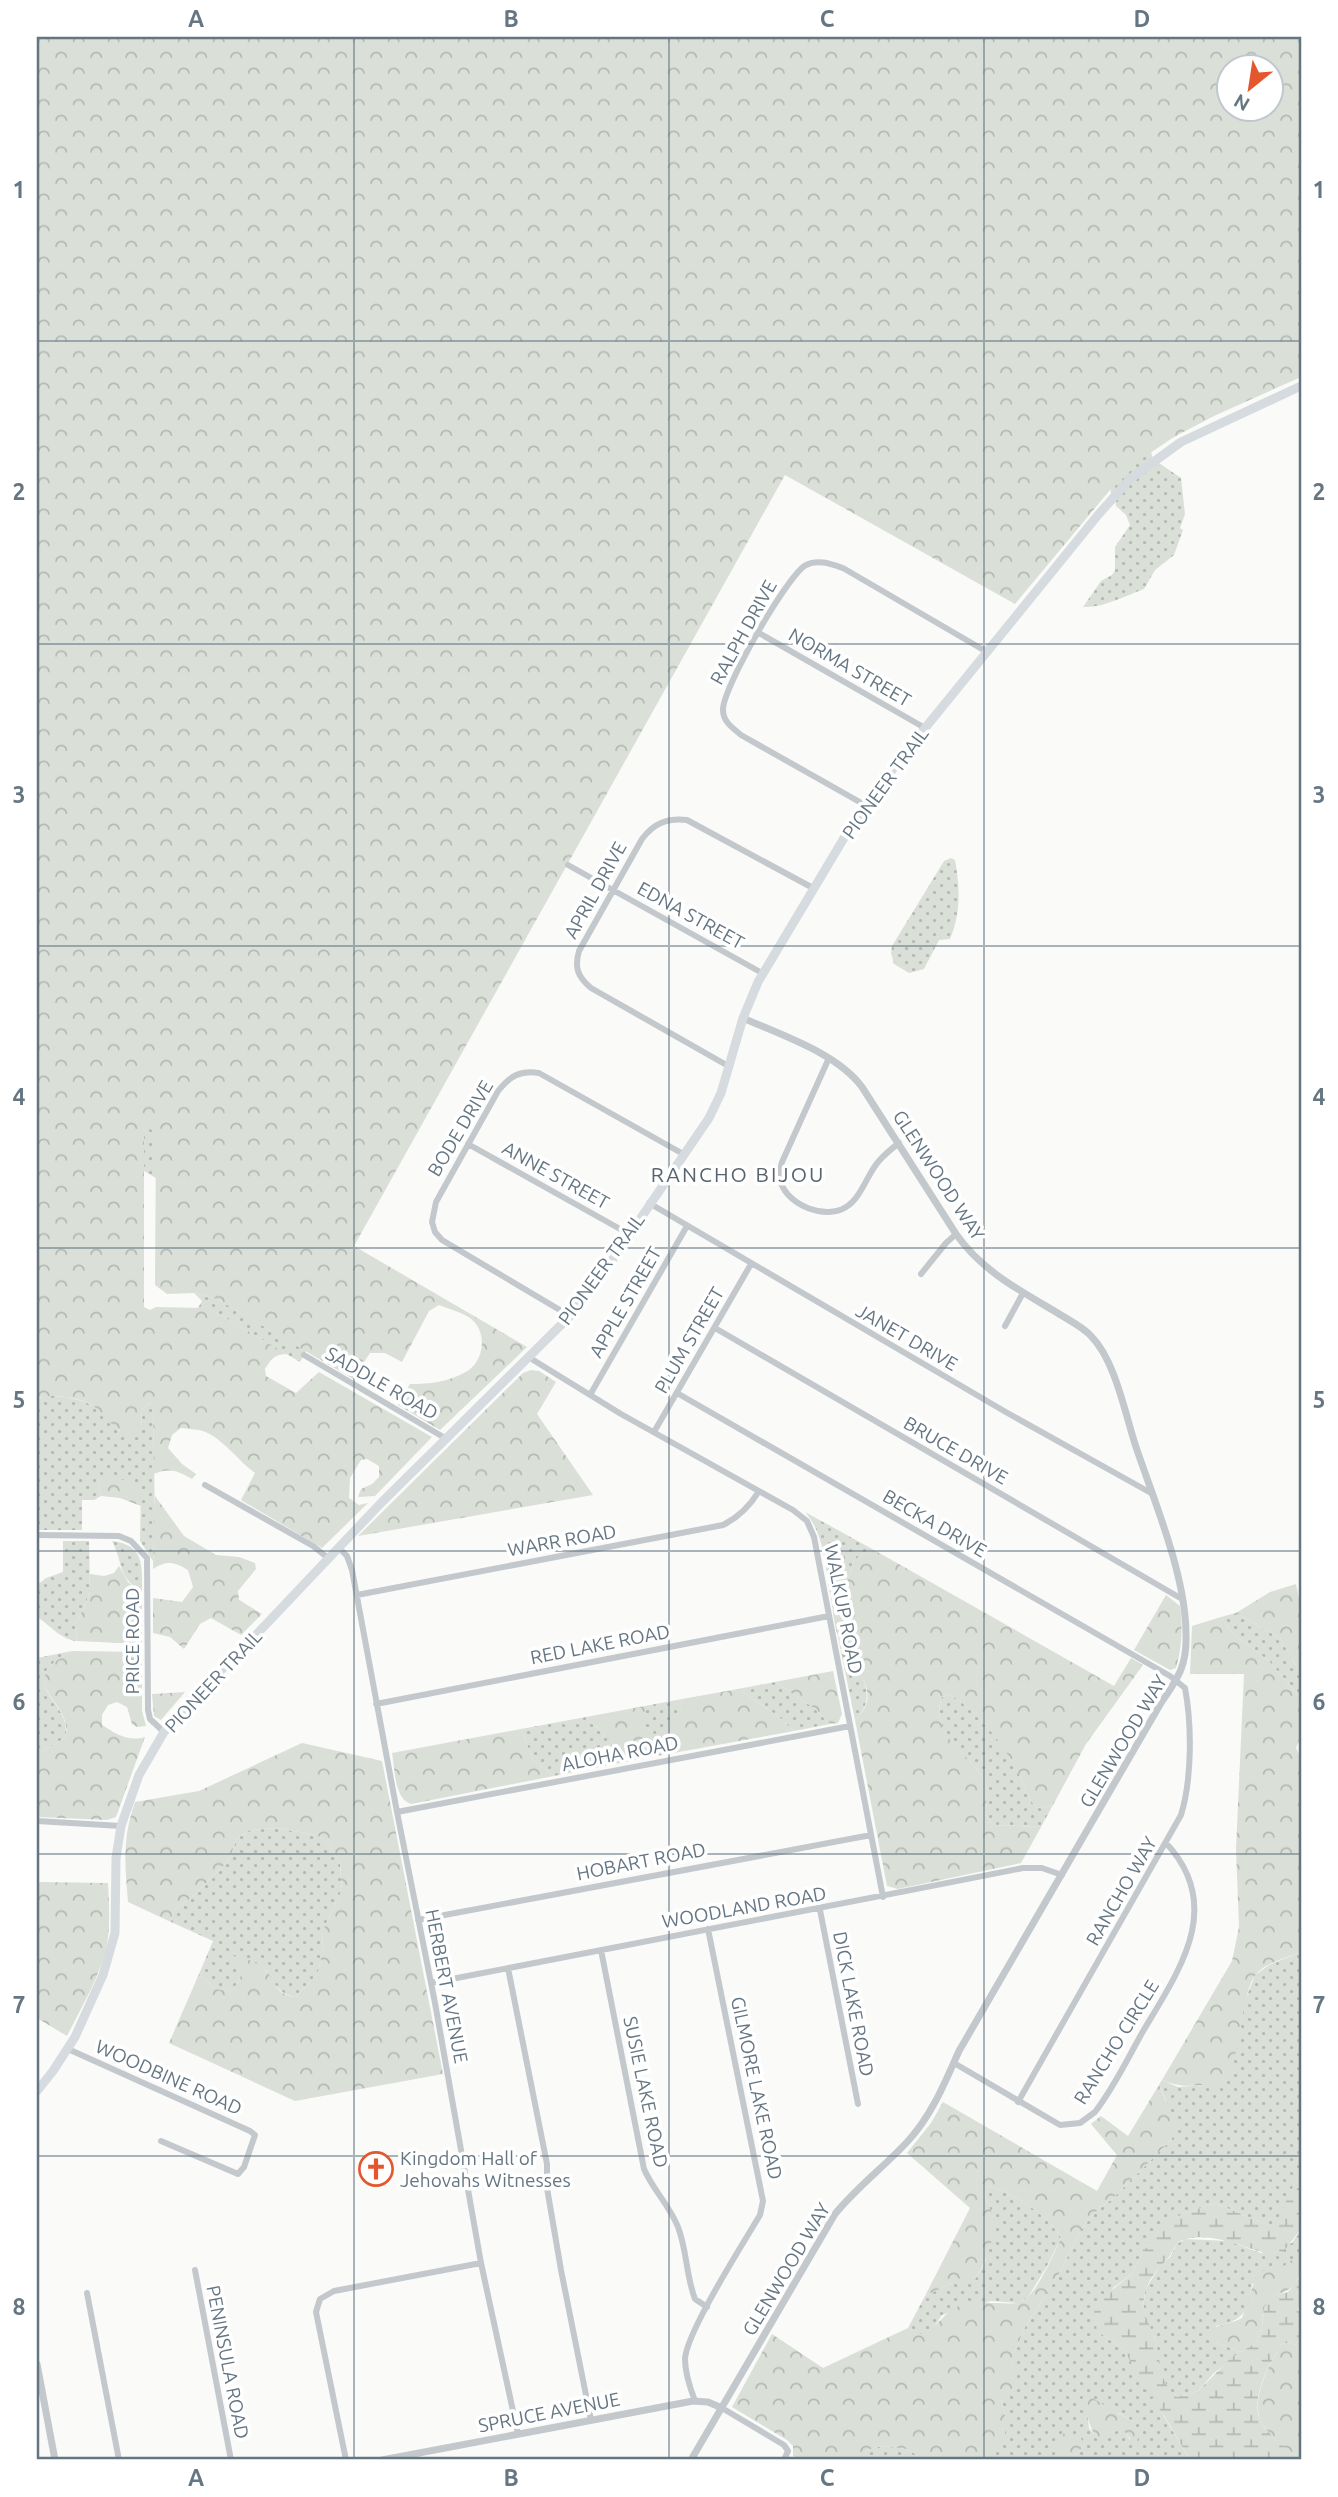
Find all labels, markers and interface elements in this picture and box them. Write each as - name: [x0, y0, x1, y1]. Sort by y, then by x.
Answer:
- text: A: [188, 6, 204, 31]
- text: B: [503, 6, 519, 31]
- text: C: [820, 6, 835, 31]
- text: D: [1134, 6, 1150, 31]
- north arrow: [1216, 52, 1286, 122]
- text: N: [1230, 90, 1253, 116]
- text: 1: [13, 177, 25, 202]
- text: 1: [1313, 177, 1325, 202]
- text: 2: [13, 479, 25, 504]
- text: 2: [1313, 479, 1325, 504]
- street label: RALPH DRIVE: [705, 576, 781, 688]
- street label: NORMA STREET: [785, 623, 915, 711]
- street label: PIONEER TRAIL: [837, 723, 933, 843]
- text: 3: [13, 782, 25, 807]
- text: 3: [1313, 782, 1325, 807]
- street label: APRIL DRIVE: [559, 838, 631, 942]
- street label: EDNA STREET: [634, 877, 749, 954]
- street label: BODE DRIVE: [423, 1076, 497, 1180]
- text: 4: [13, 1084, 26, 1109]
- text: 4: [1313, 1084, 1326, 1109]
- street label: GLENWOOD WAY: [889, 1106, 989, 1244]
- street label: ANNE STREET: [499, 1137, 614, 1214]
- district label: RANCHO BIJOU: [651, 1162, 825, 1186]
- street label: PIONEER TRAIL: [553, 1209, 649, 1329]
- street label: APPLE STREET: [584, 1242, 666, 1361]
- street label: PLUM STREET: [650, 1283, 728, 1397]
- street label: JANET DRIVE: [852, 1299, 962, 1375]
- street label: SADDLE ROAD: [322, 1342, 442, 1424]
- text: 5: [13, 1387, 25, 1412]
- text: 5: [1313, 1387, 1325, 1412]
- street label: BRUCE DRIVE: [900, 1411, 1012, 1489]
- street label: BECKA DRIVE: [879, 1485, 991, 1561]
- street label: WARR ROAD: [506, 1520, 618, 1560]
- street label: WALKUP ROAD: [821, 1542, 867, 1676]
- street label: PRICE ROAD: [121, 1588, 143, 1694]
- street label: RED LAKE ROAD: [528, 1620, 672, 1668]
- street label: PIONEER TRAIL: [160, 1625, 266, 1737]
- street label: GLENWOOD WAY: [1075, 1671, 1171, 1811]
- text: 6: [13, 1689, 26, 1714]
- text: 6: [1313, 1689, 1326, 1714]
- street label: ALOHA ROAD: [560, 1731, 680, 1775]
- street label: RANCHO WAY: [1081, 1833, 1161, 1949]
- street label: HOBART ROAD: [574, 1838, 708, 1884]
- street label: WOODLAND ROAD: [660, 1882, 828, 1932]
- street label: HERBERT AVENUE: [421, 1907, 473, 2065]
- street label: DICK LAKE ROAD: [829, 1930, 879, 2078]
- street label: RANCHO CIRCLE: [1069, 1976, 1163, 2108]
- text: 7: [13, 1992, 25, 2017]
- text: 7: [1313, 1992, 1325, 2017]
- street label: GILMORE LAKE ROAD: [727, 1994, 787, 2182]
- street label: SUSIE LAKE ROAD: [619, 2014, 673, 2170]
- street label: WOODBINE ROAD: [92, 2035, 246, 2119]
- place label: Kingdom Hall of Jehovahs Witnesses: [400, 2147, 571, 2191]
- church icon: Kingdom Hall of Jehovahs Witnesses: [357, 2150, 395, 2188]
- street label: GLENWOOD WAY: [738, 2199, 834, 2339]
- street label: PENINSULA ROAD: [202, 2283, 254, 2441]
- text: 8: [13, 2294, 25, 2319]
- text: 8: [1313, 2294, 1325, 2319]
- street label: SPRUCE AVENUE: [476, 2387, 622, 2437]
- text: A: [188, 2465, 204, 2490]
- text: B: [503, 2465, 519, 2490]
- text: C: [820, 2465, 835, 2490]
- text: D: [1134, 2465, 1150, 2490]

